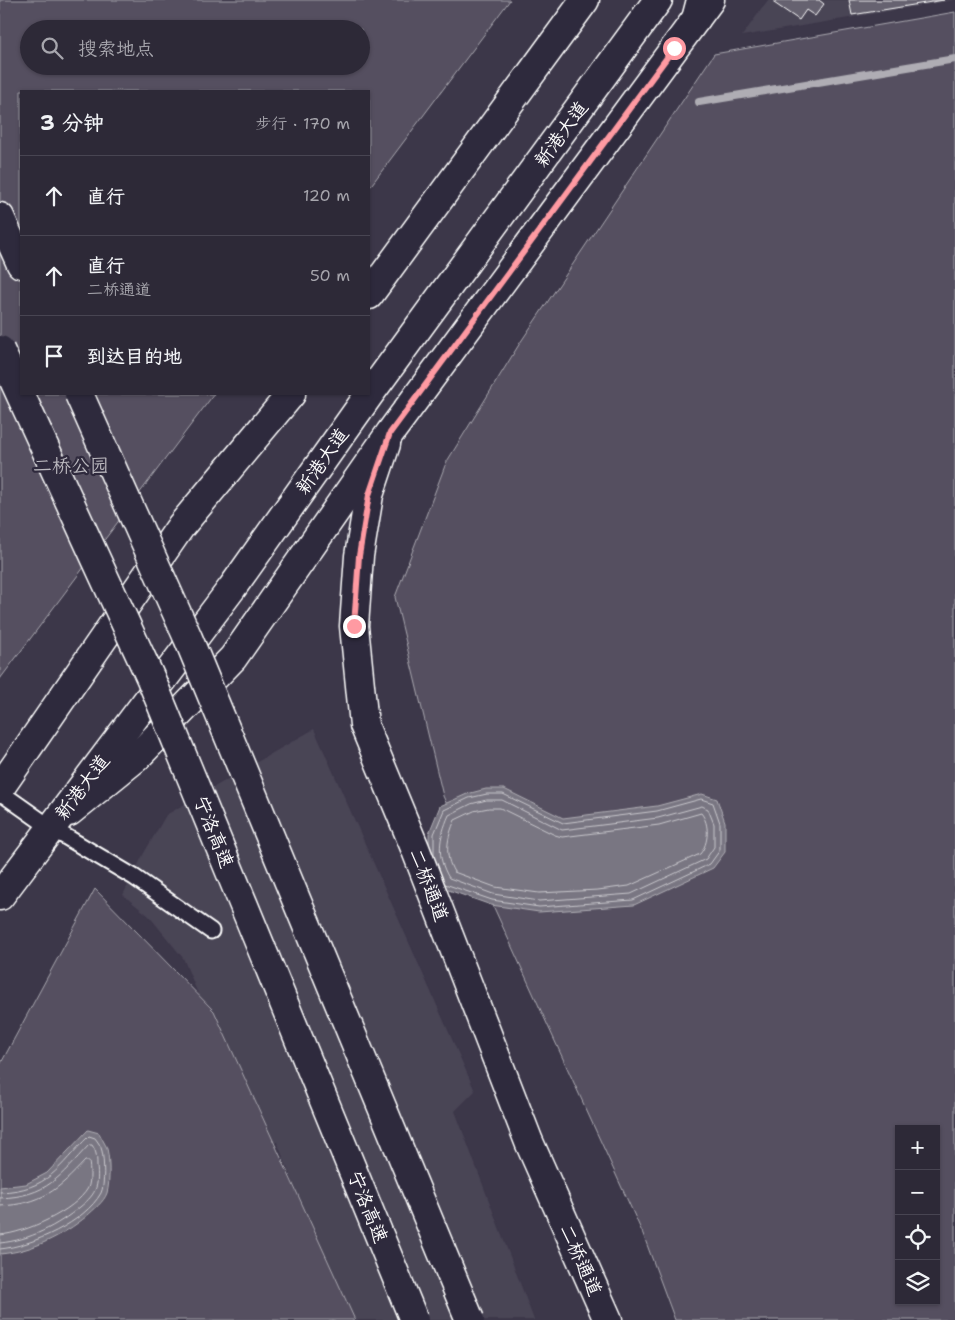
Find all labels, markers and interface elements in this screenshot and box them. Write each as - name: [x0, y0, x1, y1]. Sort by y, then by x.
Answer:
- search box: [20, 20, 370, 75]
- icon: search: [38, 34, 66, 62]
- text: 搜索地点: [78, 36, 154, 61]
- route start: [663, 37, 686, 60]
- street label: 新港大道: [529, 96, 593, 172]
- text: 3 分钟: [40, 109, 104, 137]
- text: 步行 · 170 m: [255, 113, 350, 134]
- icon: ahead: [40, 182, 68, 210]
- text: 直行: [87, 184, 125, 209]
- text: 120 m: [303, 185, 350, 206]
- text: 直行: [87, 253, 125, 278]
- icon: ahead: [40, 262, 68, 290]
- text: 50 m: [310, 265, 350, 286]
- text: 二桥通道: [87, 279, 151, 300]
- icon: arrive: [40, 342, 68, 370]
- text: 到达目的地: [87, 344, 182, 369]
- street label: 新港大道: [290, 423, 354, 499]
- park label: 二桥公园: [33, 453, 109, 478]
- route end: [343, 615, 366, 638]
- street label: 新港大道: [49, 749, 115, 825]
- street label: 宁洛高速: [188, 792, 240, 872]
- street label: 二桥通道: [404, 845, 454, 925]
- map controls: [895, 1125, 940, 1305]
- button: +: [895, 1125, 940, 1170]
- street label: 宁洛高速: [342, 1167, 394, 1247]
- button: −: [895, 1170, 940, 1215]
- button: locate: [895, 1215, 940, 1260]
- street label: 二桥通道: [554, 1220, 608, 1300]
- button: layers: [895, 1260, 940, 1305]

